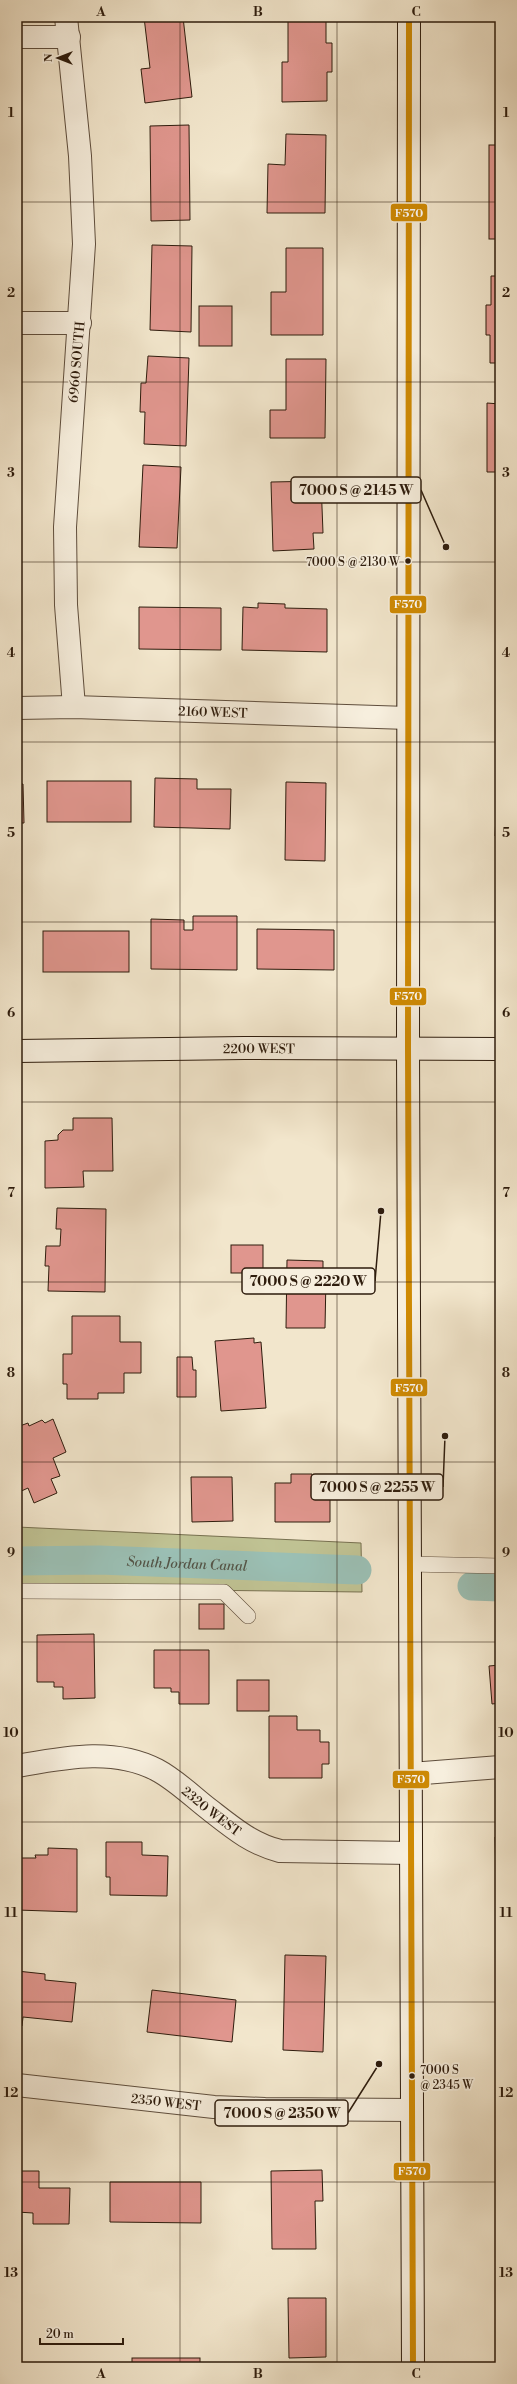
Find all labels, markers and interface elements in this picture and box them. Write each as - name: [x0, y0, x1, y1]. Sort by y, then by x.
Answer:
- text: A: [95, 4, 106, 20]
- text: B: [253, 4, 263, 20]
- text: C: [411, 4, 421, 20]
- north arrow: [38, 38, 78, 78]
- text: N: [42, 53, 56, 62]
- text: 1: [8, 105, 15, 121]
- text: 1: [503, 105, 510, 121]
- line badge: F570: [390, 203, 428, 222]
- text: F570: [395, 207, 423, 221]
- text: 2: [7, 285, 15, 301]
- text: 2: [502, 285, 510, 301]
- street label: 6960 SOUTH: [65, 320, 89, 403]
- text: 3: [7, 465, 15, 481]
- text: 3: [502, 465, 510, 481]
- callout: 7000 S @ 2145 W: [291, 477, 421, 503]
- text: 7000 S @ 2145 W: [299, 482, 414, 500]
- place label: 7000 S @ 2130 W: [306, 555, 401, 570]
- marker: 7000 S @ 2130 W: [403, 556, 413, 566]
- line badge: F570: [389, 595, 427, 614]
- text: F570: [394, 598, 422, 612]
- text: 4: [7, 645, 16, 661]
- text: 4: [502, 645, 511, 661]
- street label: 2160 WEST: [178, 703, 248, 722]
- text: 5: [7, 825, 15, 841]
- text: 5: [502, 825, 510, 841]
- line badge: F570: [389, 987, 427, 1006]
- text: F570: [394, 990, 422, 1004]
- text: 6: [7, 1005, 15, 1021]
- text: 6: [502, 1005, 510, 1021]
- street label: 2200 WEST: [223, 1041, 295, 1057]
- text: 7: [7, 1185, 15, 1201]
- text: 7: [502, 1185, 510, 1201]
- callout: 7000 S @ 2220 W: [242, 1268, 375, 1294]
- text: 7000 S @ 2220 W: [249, 1273, 368, 1291]
- text: 8: [7, 1365, 15, 1381]
- text: 8: [502, 1365, 510, 1381]
- line badge: F570: [390, 1378, 428, 1397]
- text: F570: [395, 1382, 423, 1396]
- callout: 7000 S @ 2255 W: [311, 1474, 443, 1500]
- text: 7000 S @ 2255 W: [319, 1479, 436, 1497]
- text: 9: [7, 1545, 15, 1561]
- text: 9: [502, 1545, 510, 1561]
- water label: South Jordan Canal: [126, 1553, 248, 1576]
- text: 10: [3, 1725, 19, 1741]
- text: 10: [498, 1725, 514, 1741]
- line badge: F570: [392, 1770, 430, 1789]
- text: F570: [397, 1773, 425, 1787]
- street label: 2320 WEST: [178, 1783, 244, 1840]
- text: 11: [5, 1905, 18, 1921]
- text: 11: [500, 1905, 513, 1921]
- place label: 7000 S @ 2345 W: [420, 2063, 474, 2093]
- marker: 7000 S @ 2345 W: [407, 2071, 417, 2081]
- text: 12: [4, 2085, 18, 2101]
- text: 12: [499, 2085, 513, 2101]
- street label: 2350 WEST: [130, 2091, 202, 2115]
- callout: 7000 S @ 2350 W: [215, 2100, 348, 2126]
- text: 7000 S @ 2350 W: [223, 2105, 341, 2123]
- line badge: F570: [393, 2162, 431, 2181]
- text: F570: [398, 2165, 426, 2179]
- text: 13: [4, 2265, 18, 2281]
- text: 13: [499, 2265, 513, 2281]
- scale bar: [40, 2320, 123, 2346]
- text: 20 m: [46, 2327, 74, 2342]
- text: A: [95, 2366, 106, 2382]
- text: B: [253, 2366, 263, 2382]
- text: C: [411, 2366, 421, 2382]

